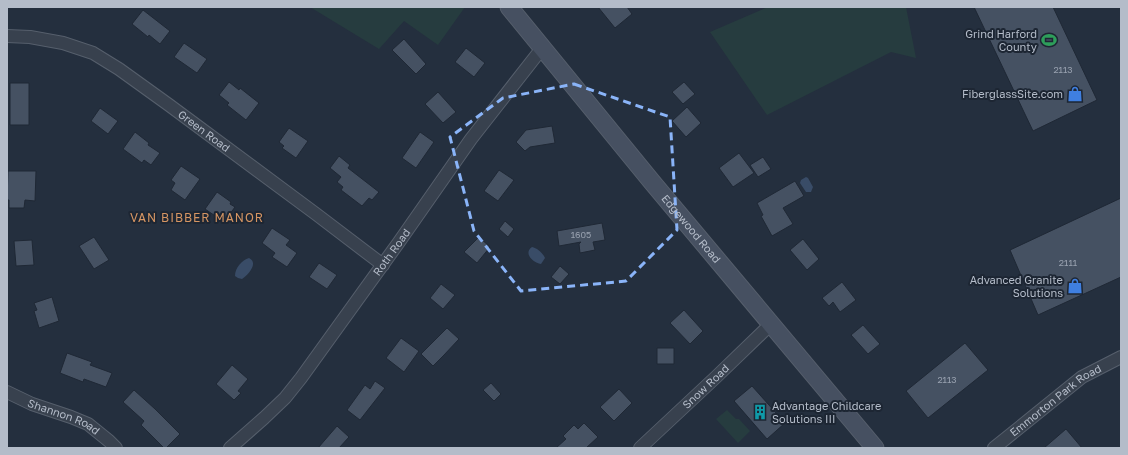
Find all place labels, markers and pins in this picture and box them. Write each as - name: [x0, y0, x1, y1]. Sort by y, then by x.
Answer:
- place label: Grind Harford County: [965, 27, 1037, 53]
- sports icon: Grind Harford County: [1040, 31, 1058, 49]
- shop icon: FiberglassSite.com: [1066, 85, 1084, 103]
- place label: FiberglassSite.com: [962, 87, 1063, 100]
- place label: Advanced Granite Solutions: [970, 273, 1063, 299]
- shop icon: Advanced Granite Solutions: [1066, 277, 1084, 295]
- place label: Advantage Childcare Solutions III: [772, 399, 881, 425]
- building icon: Advantage Childcare Solutions III: [751, 403, 769, 421]

